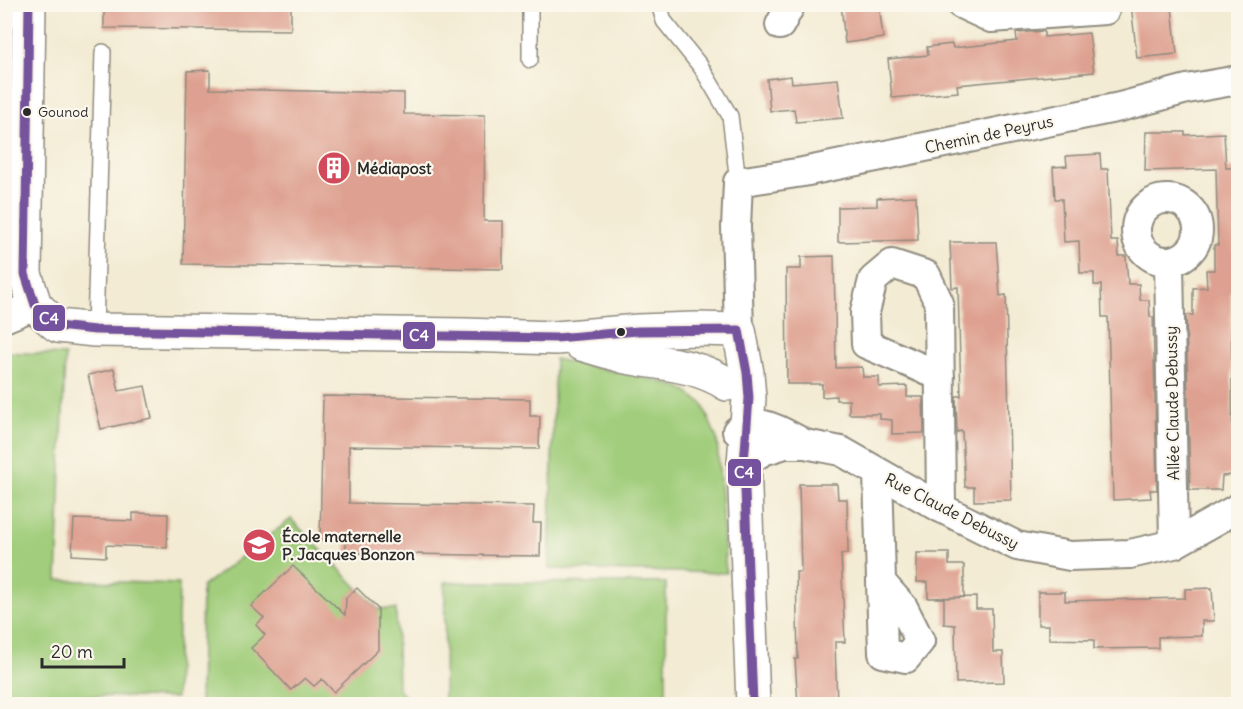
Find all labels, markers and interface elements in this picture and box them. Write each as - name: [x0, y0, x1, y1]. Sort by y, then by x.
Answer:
- place label: Gounod: [38, 103, 88, 121]
- marker: Gounod: [21, 106, 33, 118]
- street label: Chemin de Peyrus: [923, 111, 1055, 157]
- building icon: Médiapost: [316, 150, 352, 186]
- place label: Médiapost: [357, 158, 432, 179]
- line badge: C4: [32, 304, 66, 332]
- text: C4: [39, 308, 59, 328]
- line badge: C4: [402, 321, 436, 350]
- text: C4: [409, 325, 429, 345]
- unlabelled marker: [615, 326, 627, 338]
- street label: Allée Claude Debussy: [1161, 326, 1183, 480]
- line badge: C4: [727, 458, 762, 487]
- text: C4: [734, 462, 754, 482]
- street label: Rue Claude Debussy: [882, 469, 1022, 553]
- place label: École maternelle P. Jacques Bonzon: [282, 526, 415, 565]
- school or university icon: École maternelle P. Jacques Bonzon: [241, 527, 277, 563]
- scale bar: [42, 631, 124, 669]
- text: 20 m: [51, 640, 93, 663]

